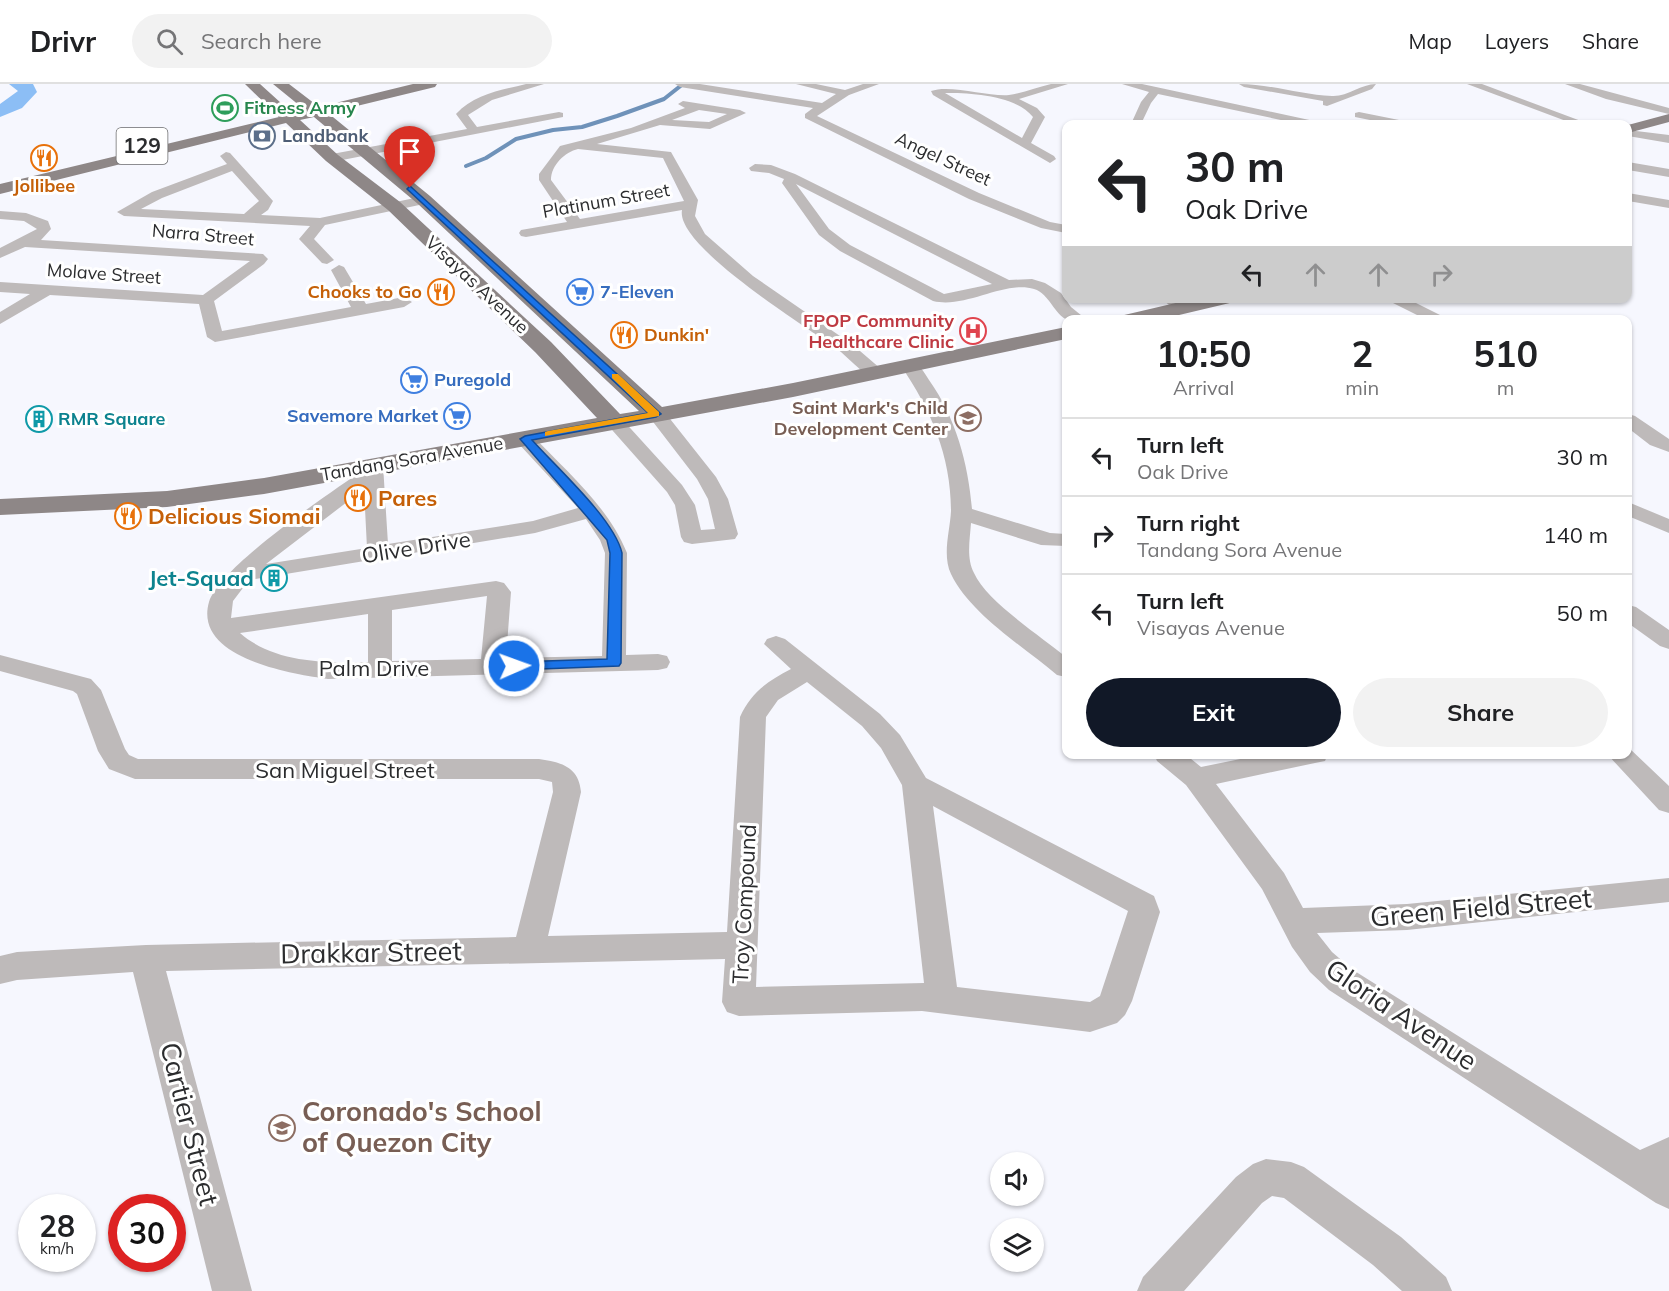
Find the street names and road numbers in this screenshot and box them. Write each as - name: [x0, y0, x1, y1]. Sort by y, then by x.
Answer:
- street label: Angel Street: [892, 126, 995, 191]
- road number: 129: [116, 128, 168, 164]
- street label: Platinum Street: [541, 178, 671, 223]
- street label: Narra Street: [151, 219, 255, 250]
- street label: Visayas Avenue: [421, 231, 534, 338]
- street label: Molave Street: [46, 258, 162, 289]
- street label: Tandang Sora Avenue: [319, 431, 505, 486]
- street label: Olive Drive: [360, 525, 472, 569]
- street label: Palm Drive: [319, 654, 429, 682]
- street label: San Miguel Street: [255, 756, 435, 784]
- street label: Troy Compound: [726, 823, 762, 985]
- street label: Green Field Street: [1369, 880, 1593, 934]
- street label: Drakkar Street: [280, 933, 462, 971]
- street label: Gloria Avenue: [1319, 951, 1484, 1077]
- street label: Cartier Street: [153, 1039, 227, 1209]

